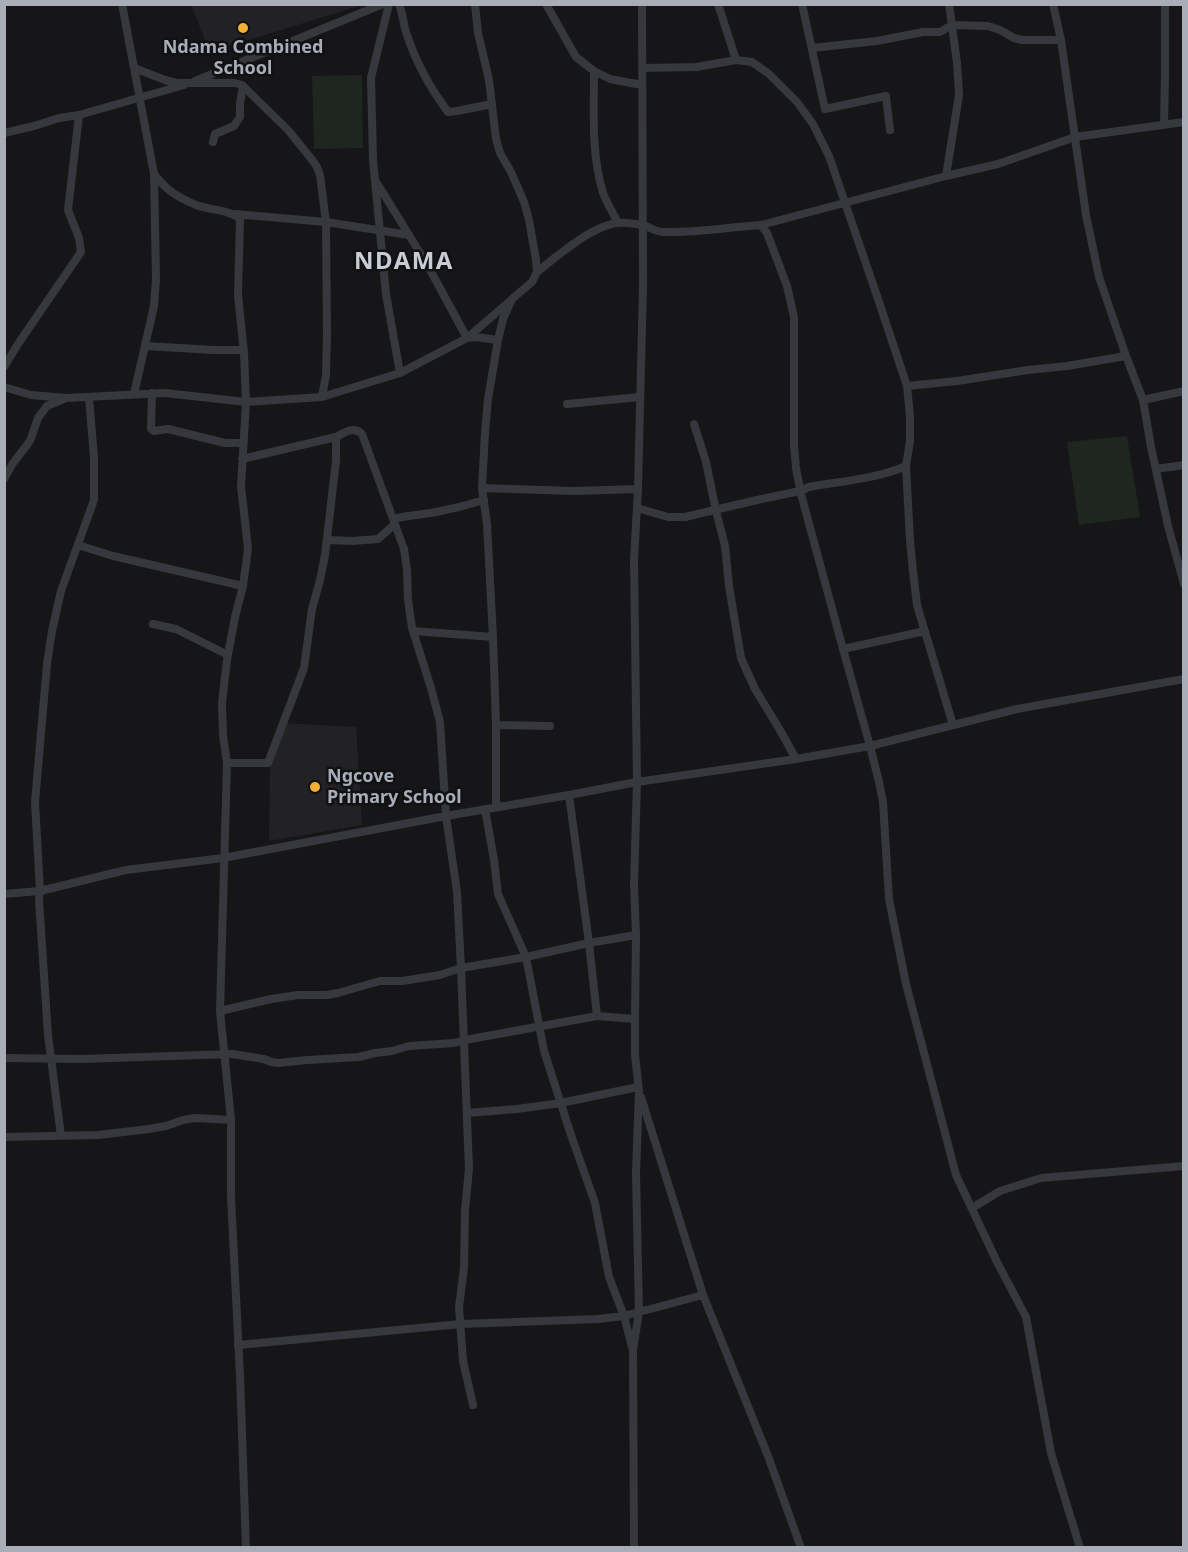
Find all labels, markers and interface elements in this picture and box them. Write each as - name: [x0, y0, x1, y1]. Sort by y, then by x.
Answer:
- marker: Ndama Combined School: [236, 21, 250, 35]
- place label: Ndama Combined School: [163, 37, 323, 80]
- district label: NDAMA: [354, 248, 454, 276]
- place label: Ngcove Primary School: [327, 766, 462, 808]
- marker: Ngcove Primary School: [308, 780, 322, 794]

